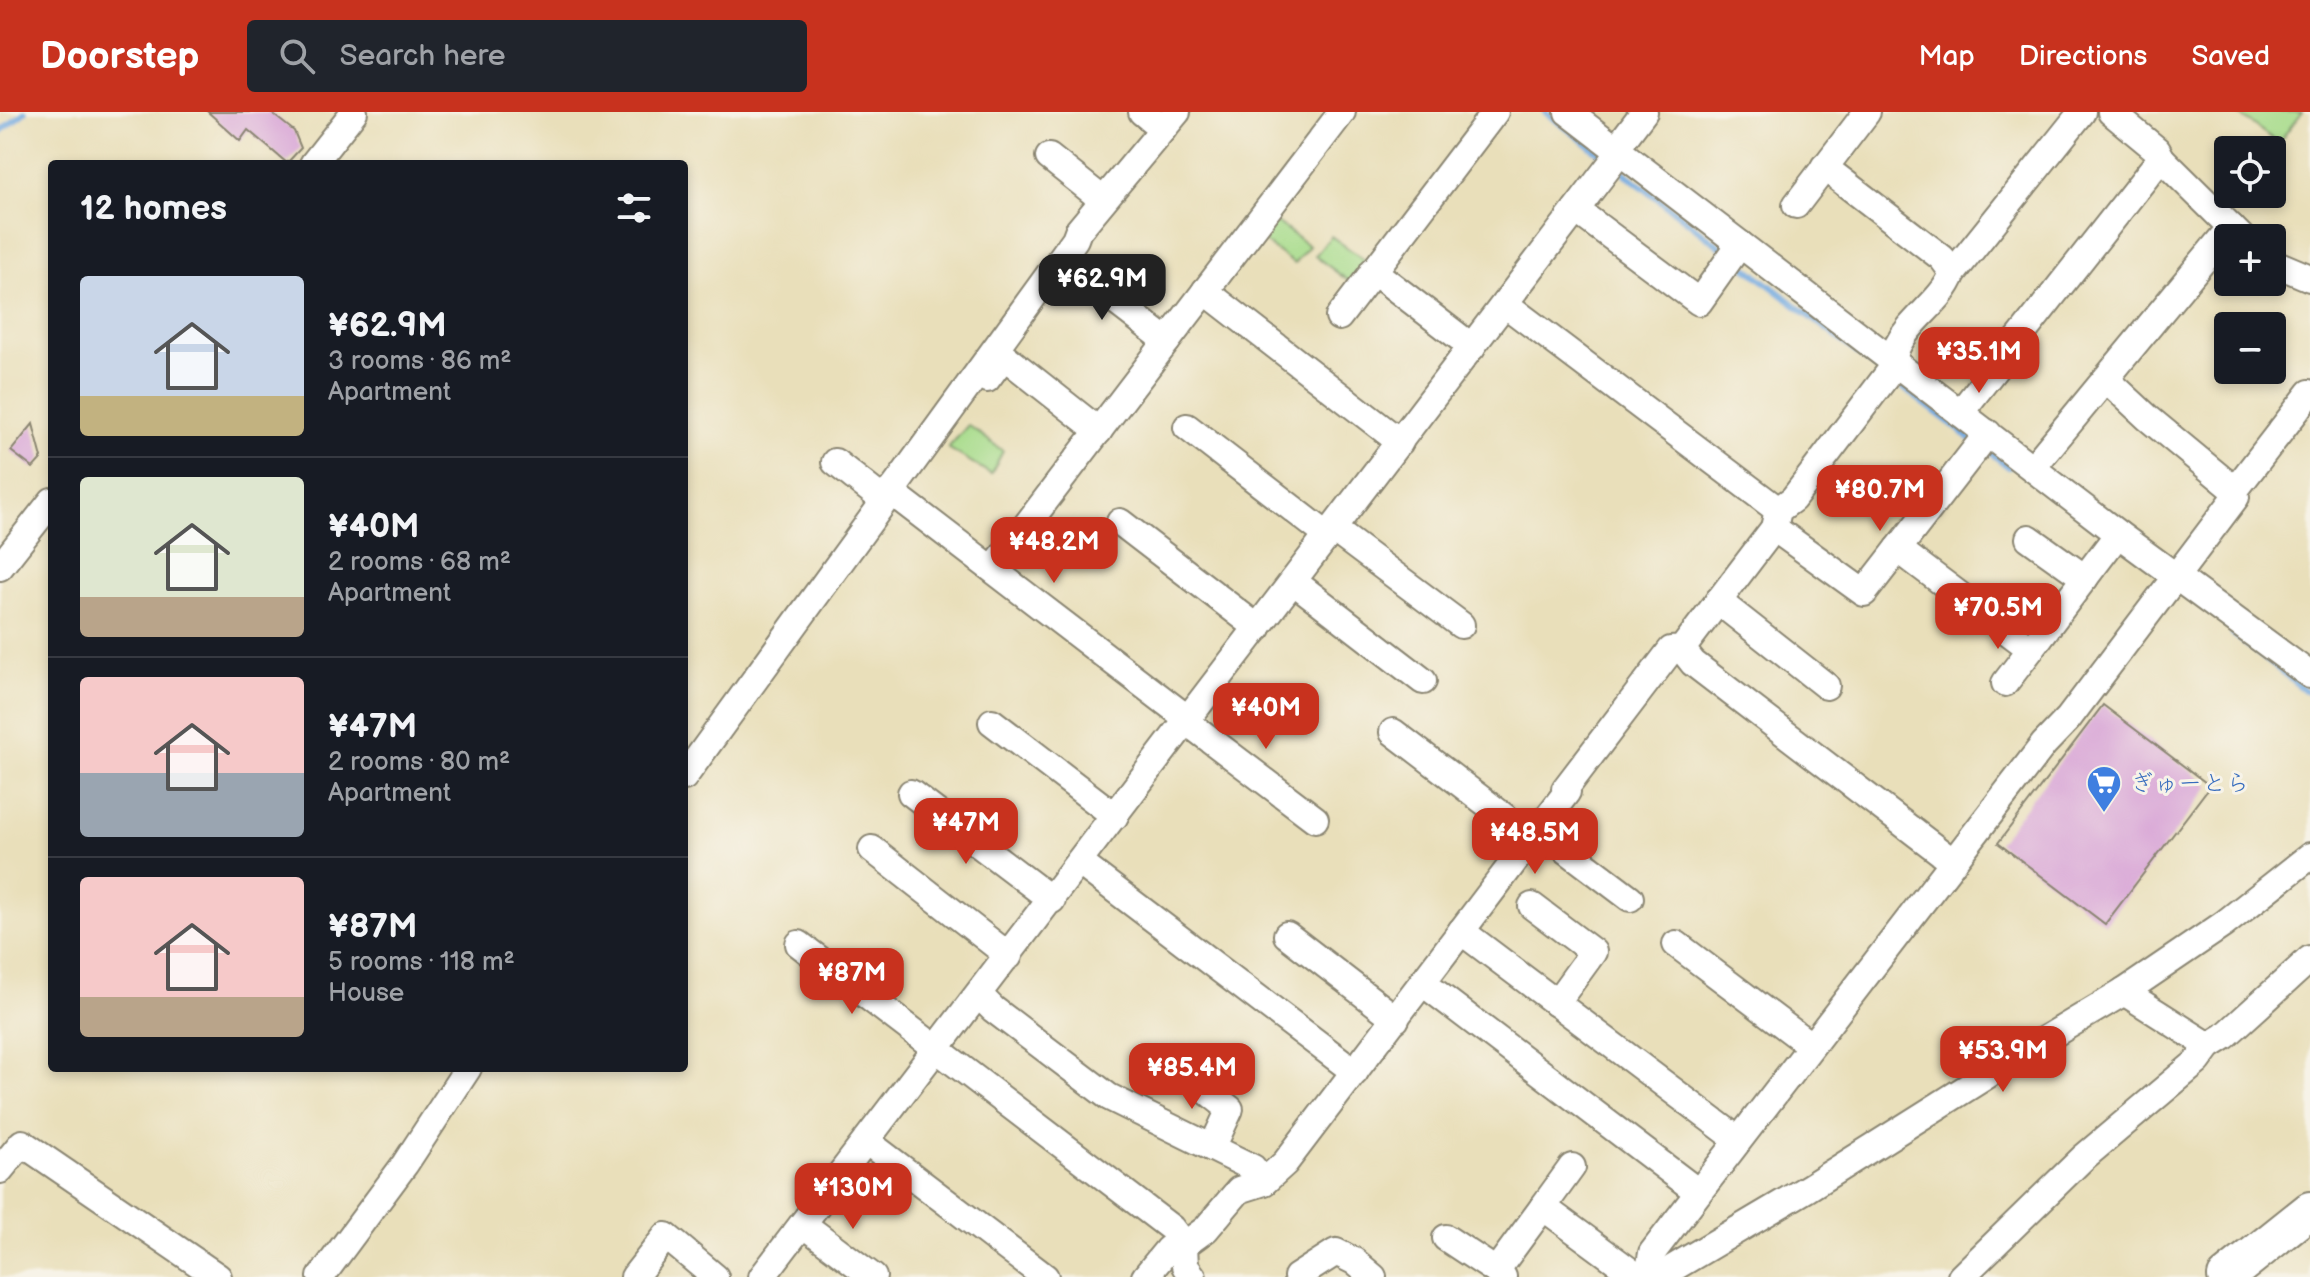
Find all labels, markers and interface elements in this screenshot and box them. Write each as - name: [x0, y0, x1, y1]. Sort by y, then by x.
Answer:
- search box: [247, 20, 807, 92]
- text: Doorstep: [40, 34, 199, 79]
- icon: search: [275, 34, 319, 78]
- text: Search here: [339, 38, 506, 74]
- text: Map: [1918, 40, 1975, 73]
- text: Directions: [2019, 40, 2147, 73]
- text: Saved: [2191, 40, 2270, 73]
- map controls: [2214, 136, 2286, 384]
- button: locate: [2214, 136, 2286, 208]
- icon: filters: [612, 186, 656, 230]
- text: 12 homes: [80, 188, 227, 229]
- button: +: [2214, 224, 2286, 296]
- pin: ¥62.9M: [1037, 254, 1167, 322]
- text: ¥62.9M: [1057, 264, 1147, 295]
- text: ¥62.9M: [328, 305, 447, 346]
- icon: home: [144, 308, 240, 404]
- button: −: [2214, 312, 2286, 384]
- pin: ¥35.1M: [1914, 327, 2044, 395]
- text: ¥35.1M: [1936, 337, 2022, 368]
- text: 3 rooms · 86 m²: [328, 346, 512, 377]
- text: Apartment: [328, 377, 451, 408]
- pin: ¥80.7M: [1815, 465, 1945, 533]
- text: ¥80.7M: [1835, 475, 1925, 506]
- text: ¥40M: [328, 506, 419, 547]
- icon: home: [144, 509, 240, 605]
- pin: ¥48.2M: [989, 517, 1119, 585]
- text: ¥48.2M: [1009, 527, 1099, 558]
- text: 2 rooms · 68 m²: [328, 547, 511, 578]
- text: Apartment: [328, 578, 451, 609]
- pin: ¥70.5M: [1933, 583, 2063, 651]
- text: ¥70.5M: [1953, 593, 2043, 624]
- pin: ¥40M: [1219, 683, 1313, 751]
- text: ¥40M: [1231, 693, 1301, 724]
- text: ¥47M: [328, 706, 417, 747]
- icon: home: [144, 709, 240, 805]
- text: 2 rooms · 80 m²: [328, 747, 510, 778]
- supermarket icon: ぎゅーとら: [2085, 764, 2123, 814]
- place label: ぎゅーとら: [2130, 769, 2250, 798]
- text: Apartment: [328, 778, 451, 809]
- pin: ¥47M: [919, 798, 1013, 866]
- text: ¥47M: [932, 808, 1000, 839]
- pin: ¥48.5M: [1470, 808, 1600, 876]
- text: ¥48.5M: [1490, 818, 1580, 849]
- text: ¥87M: [328, 906, 417, 947]
- icon: home: [144, 909, 240, 1005]
- text: 5 rooms · 118 m²: [328, 947, 515, 978]
- pin: ¥87M: [805, 948, 899, 1016]
- text: ¥87M: [818, 958, 886, 989]
- text: House: [328, 978, 404, 1009]
- pin: ¥53.9M: [1938, 1026, 2068, 1094]
- text: ¥53.9M: [1958, 1036, 2048, 1067]
- pin: ¥85.4M: [1127, 1043, 1257, 1111]
- text: ¥85.4M: [1147, 1053, 1237, 1084]
- pin: ¥130M: [797, 1163, 909, 1231]
- text: ¥130M: [813, 1173, 893, 1204]

